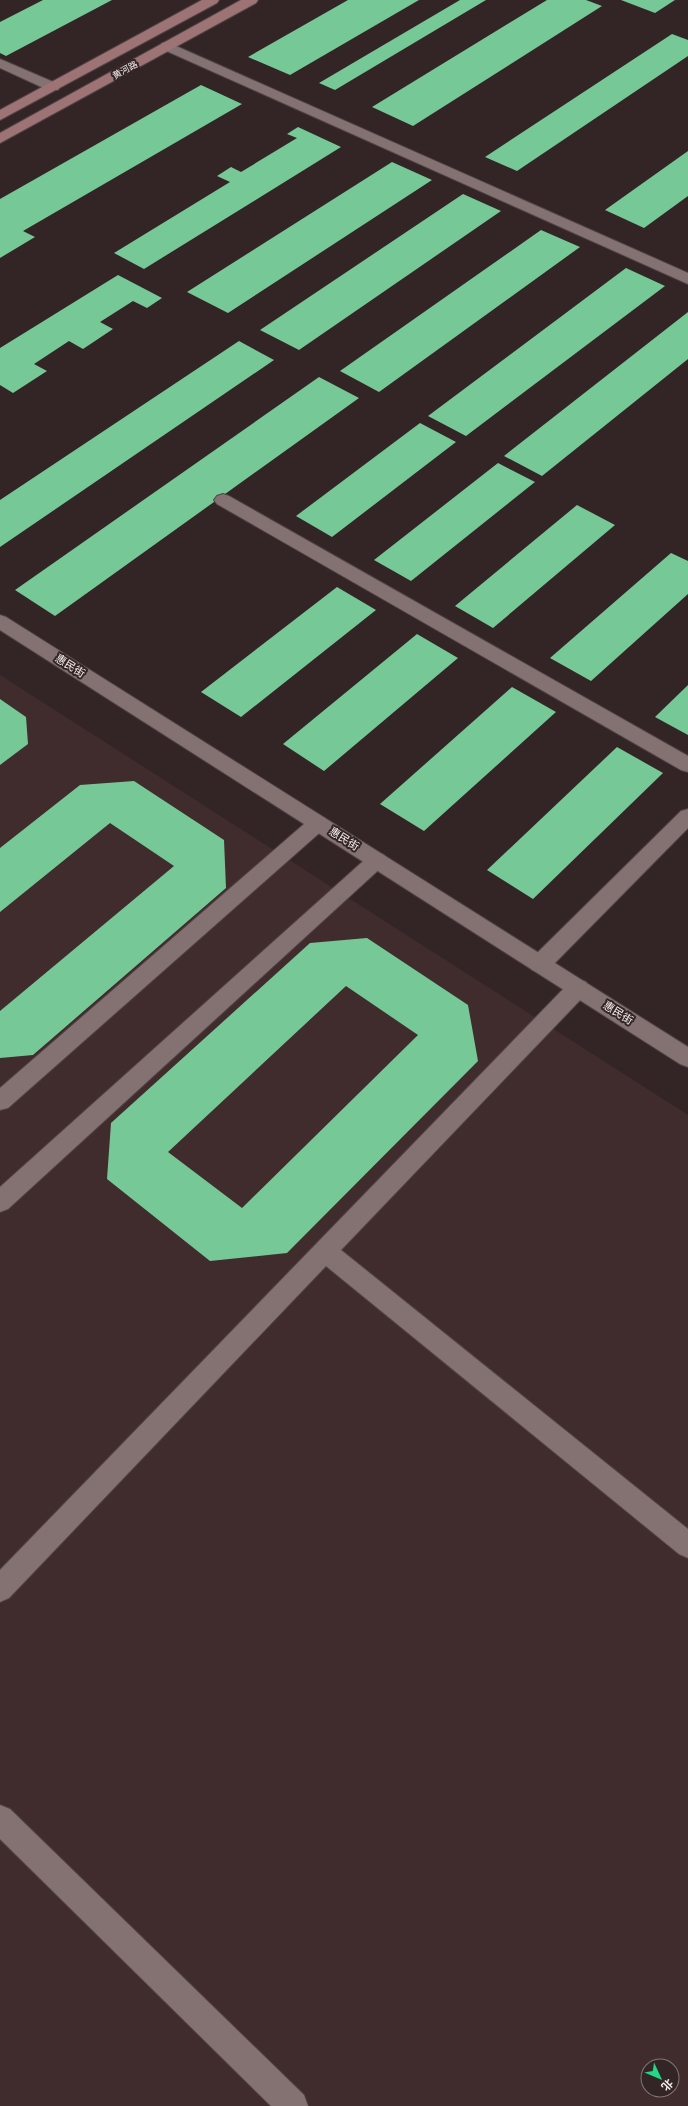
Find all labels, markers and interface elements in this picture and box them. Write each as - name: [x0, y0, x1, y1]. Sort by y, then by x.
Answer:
- street label: 黄河路: [111, 59, 139, 81]
- street label: 惠民街: [53, 652, 87, 680]
- street label: 惠民街: [327, 825, 361, 853]
- street label: 惠民街: [601, 999, 635, 1027]
- north arrow: [640, 2058, 680, 2098]
- text: 北: [658, 2076, 675, 2093]

